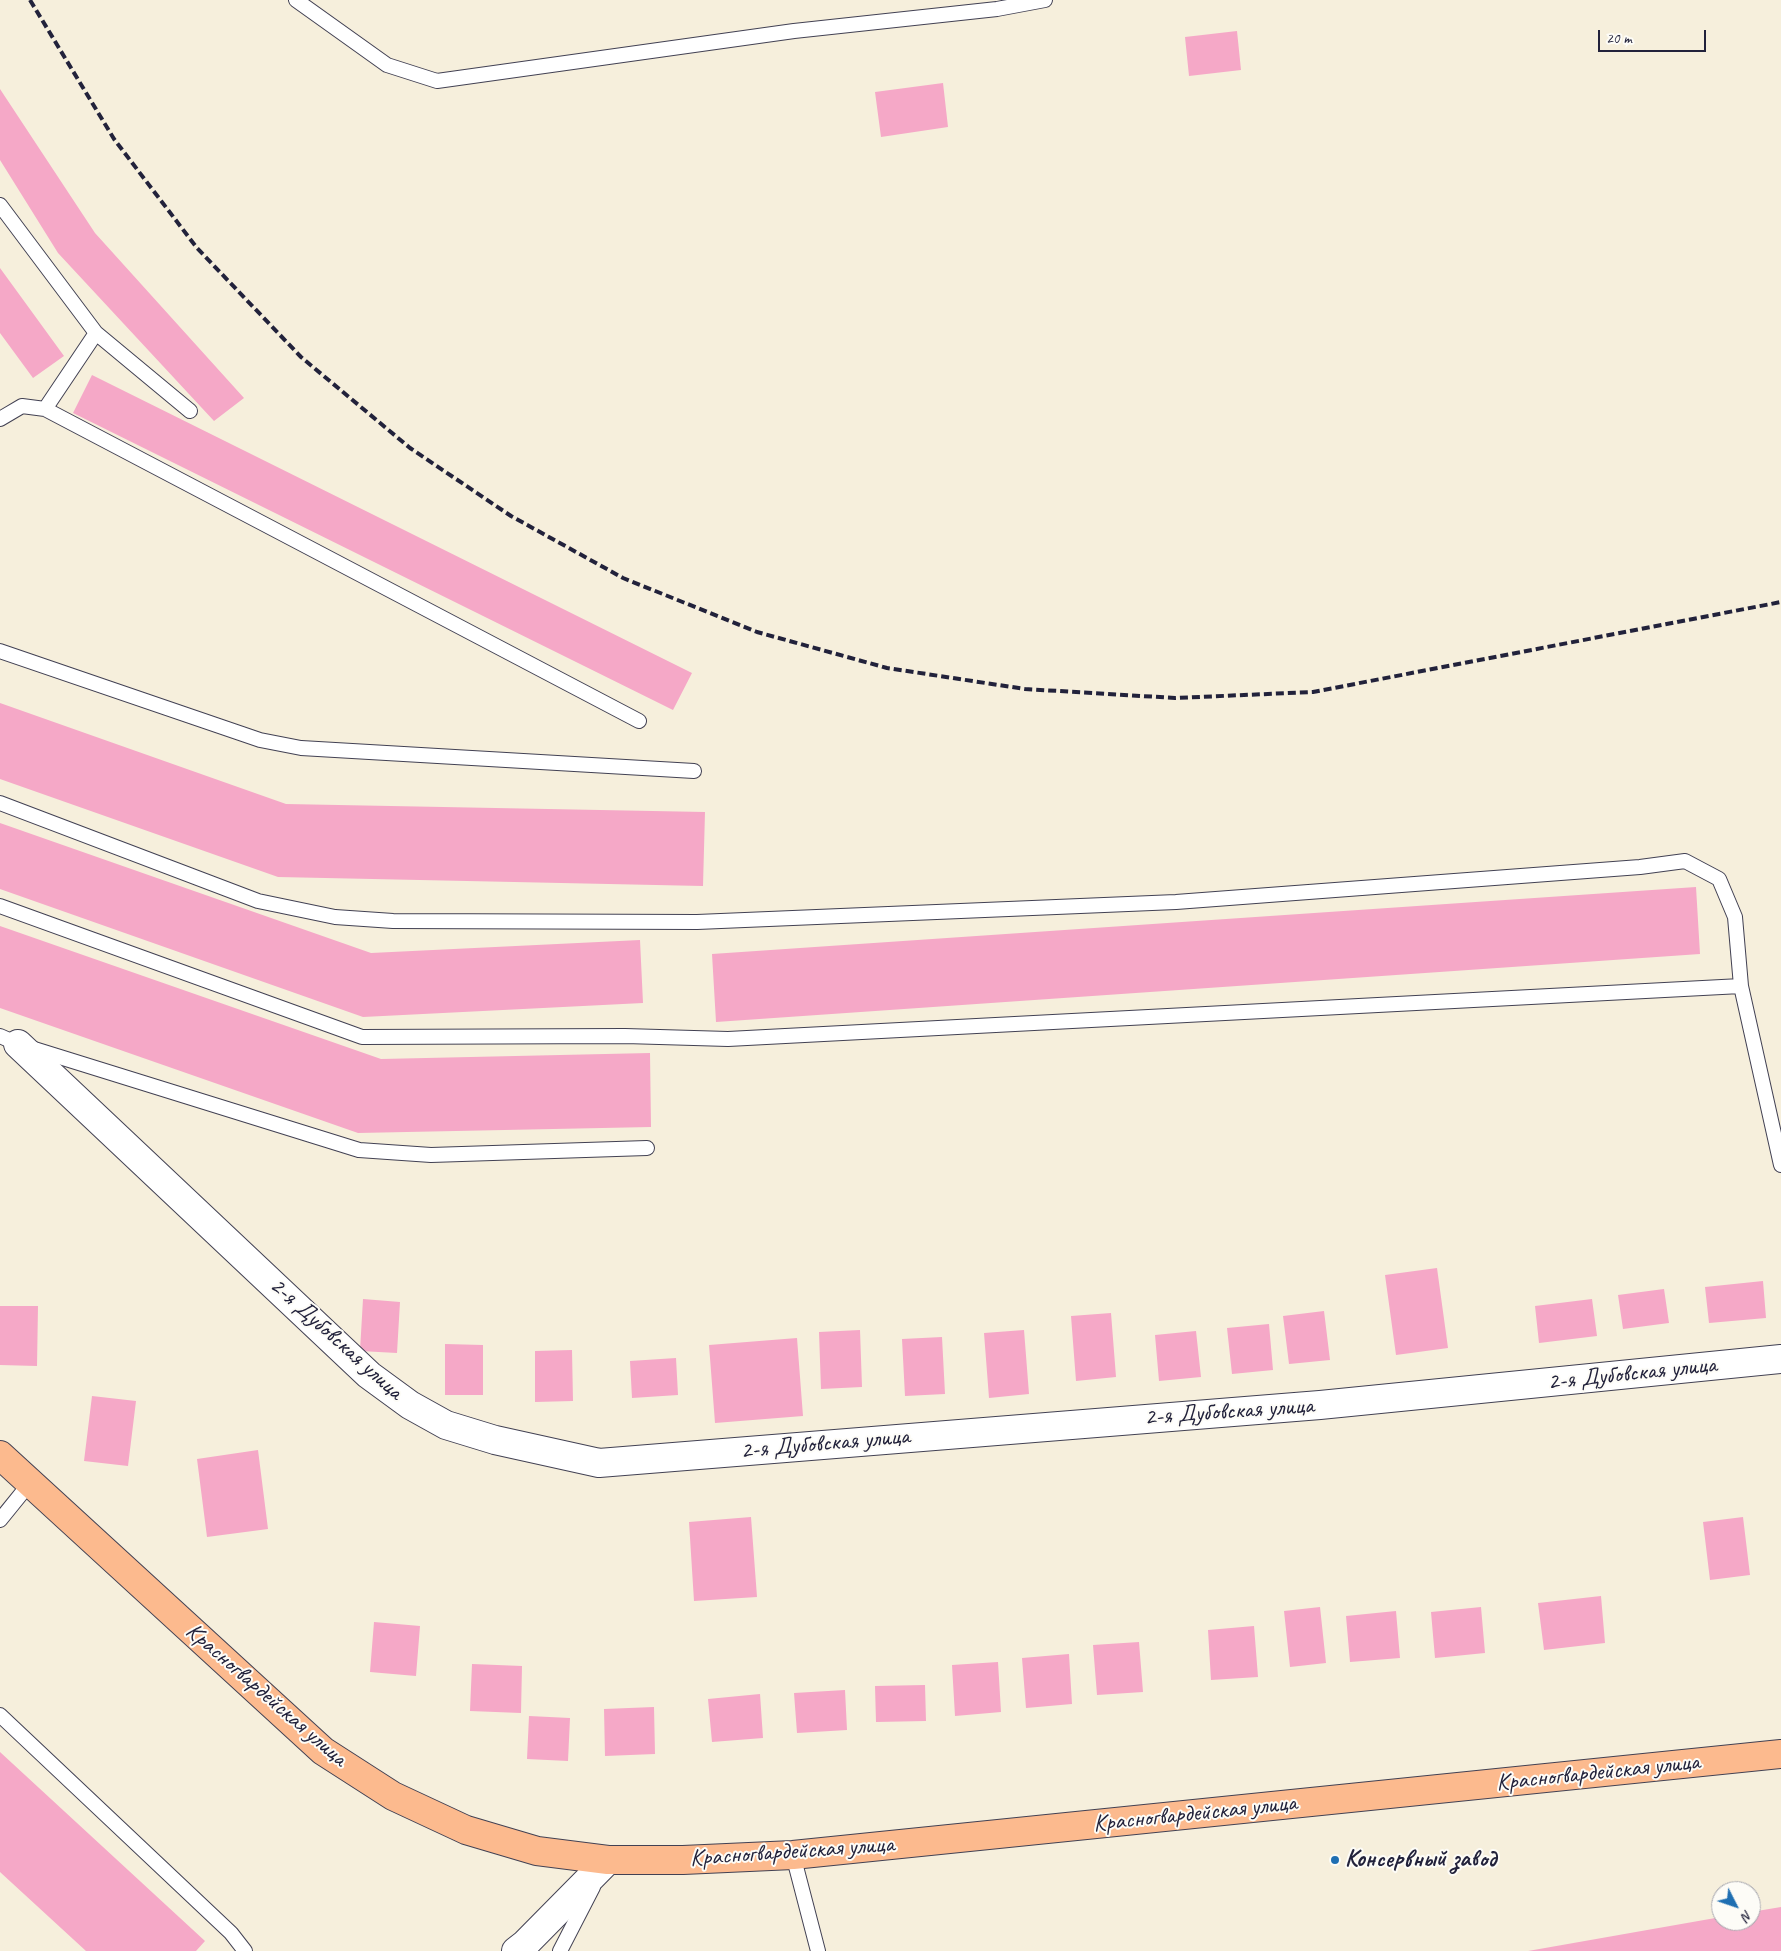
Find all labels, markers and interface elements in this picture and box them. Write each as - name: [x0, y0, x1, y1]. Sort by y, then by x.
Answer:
- scale bar: [1601, 20, 1708, 52]
- text: 20 m: [1606, 29, 1632, 48]
- street label: 2-я Дубовская улица: [263, 1272, 409, 1406]
- street label: 2-я Дубовская улица: [1546, 1351, 1718, 1397]
- street label: 2-я Дубовская улица: [1143, 1392, 1315, 1432]
- street label: 2-я Дубовская улица: [739, 1422, 911, 1466]
- street label: Красногвардейская улица: [179, 1617, 353, 1773]
- street label: Красногвардейская улица: [1495, 1748, 1701, 1798]
- street label: Красногвардейская улица: [1092, 1789, 1298, 1839]
- street label: Красногвардейская улица: [689, 1831, 895, 1873]
- place label: Консервный завод: [1345, 1846, 1496, 1874]
- marker: Консервный завод: [1329, 1854, 1341, 1866]
- north arrow: [1711, 1881, 1761, 1931]
- text: N: [1738, 1907, 1756, 1924]

